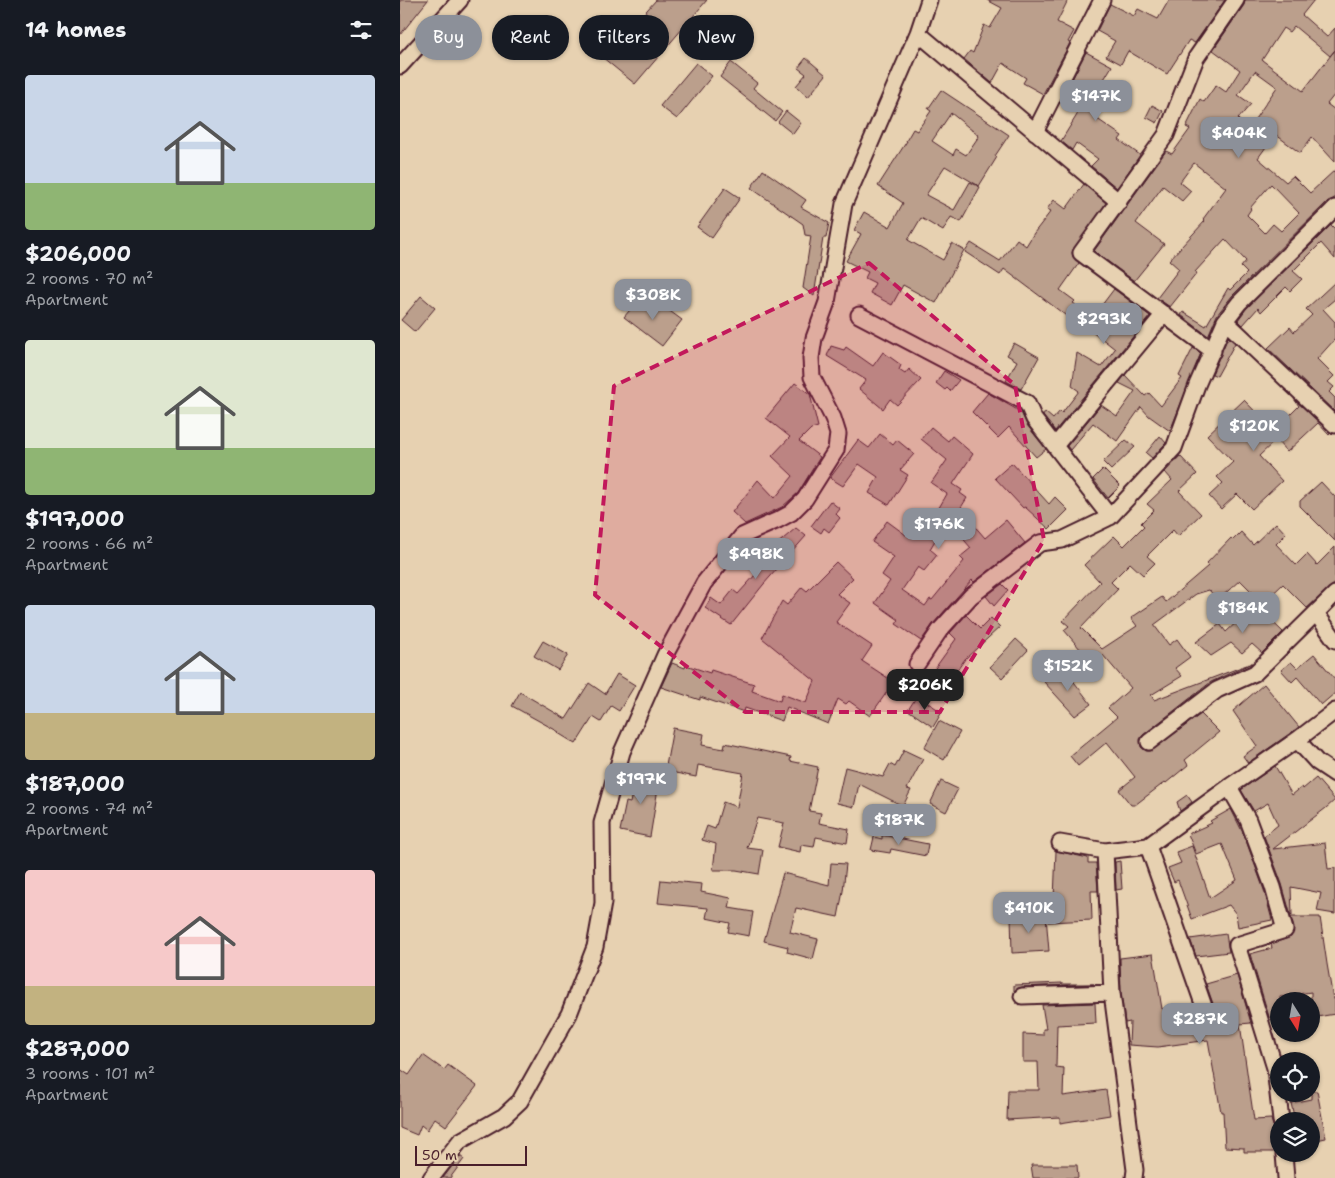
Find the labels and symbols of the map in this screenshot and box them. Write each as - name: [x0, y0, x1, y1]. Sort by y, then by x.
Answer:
- pin: $147K: [1061, 80, 1131, 122]
- pin: $404K: [1204, 116, 1274, 159]
- pin: $308K: [618, 278, 688, 321]
- pin: $293K: [1069, 302, 1139, 345]
- pin: $120K: [1219, 410, 1289, 452]
- pin: $176K: [904, 508, 974, 550]
- pin: $498K: [721, 538, 791, 580]
- pin: $184K: [1208, 592, 1278, 634]
- pin: $152K: [1033, 650, 1103, 692]
- pin: $206K: [890, 668, 960, 711]
- pin: $197K: [606, 762, 676, 805]
- pin: $187K: [864, 804, 934, 846]
- pin: $410K: [994, 892, 1064, 934]
- north arrow: [1270, 992, 1320, 1042]
- pin: $287K: [1165, 1002, 1235, 1045]
- scale bar: [415, 1143, 528, 1166]

